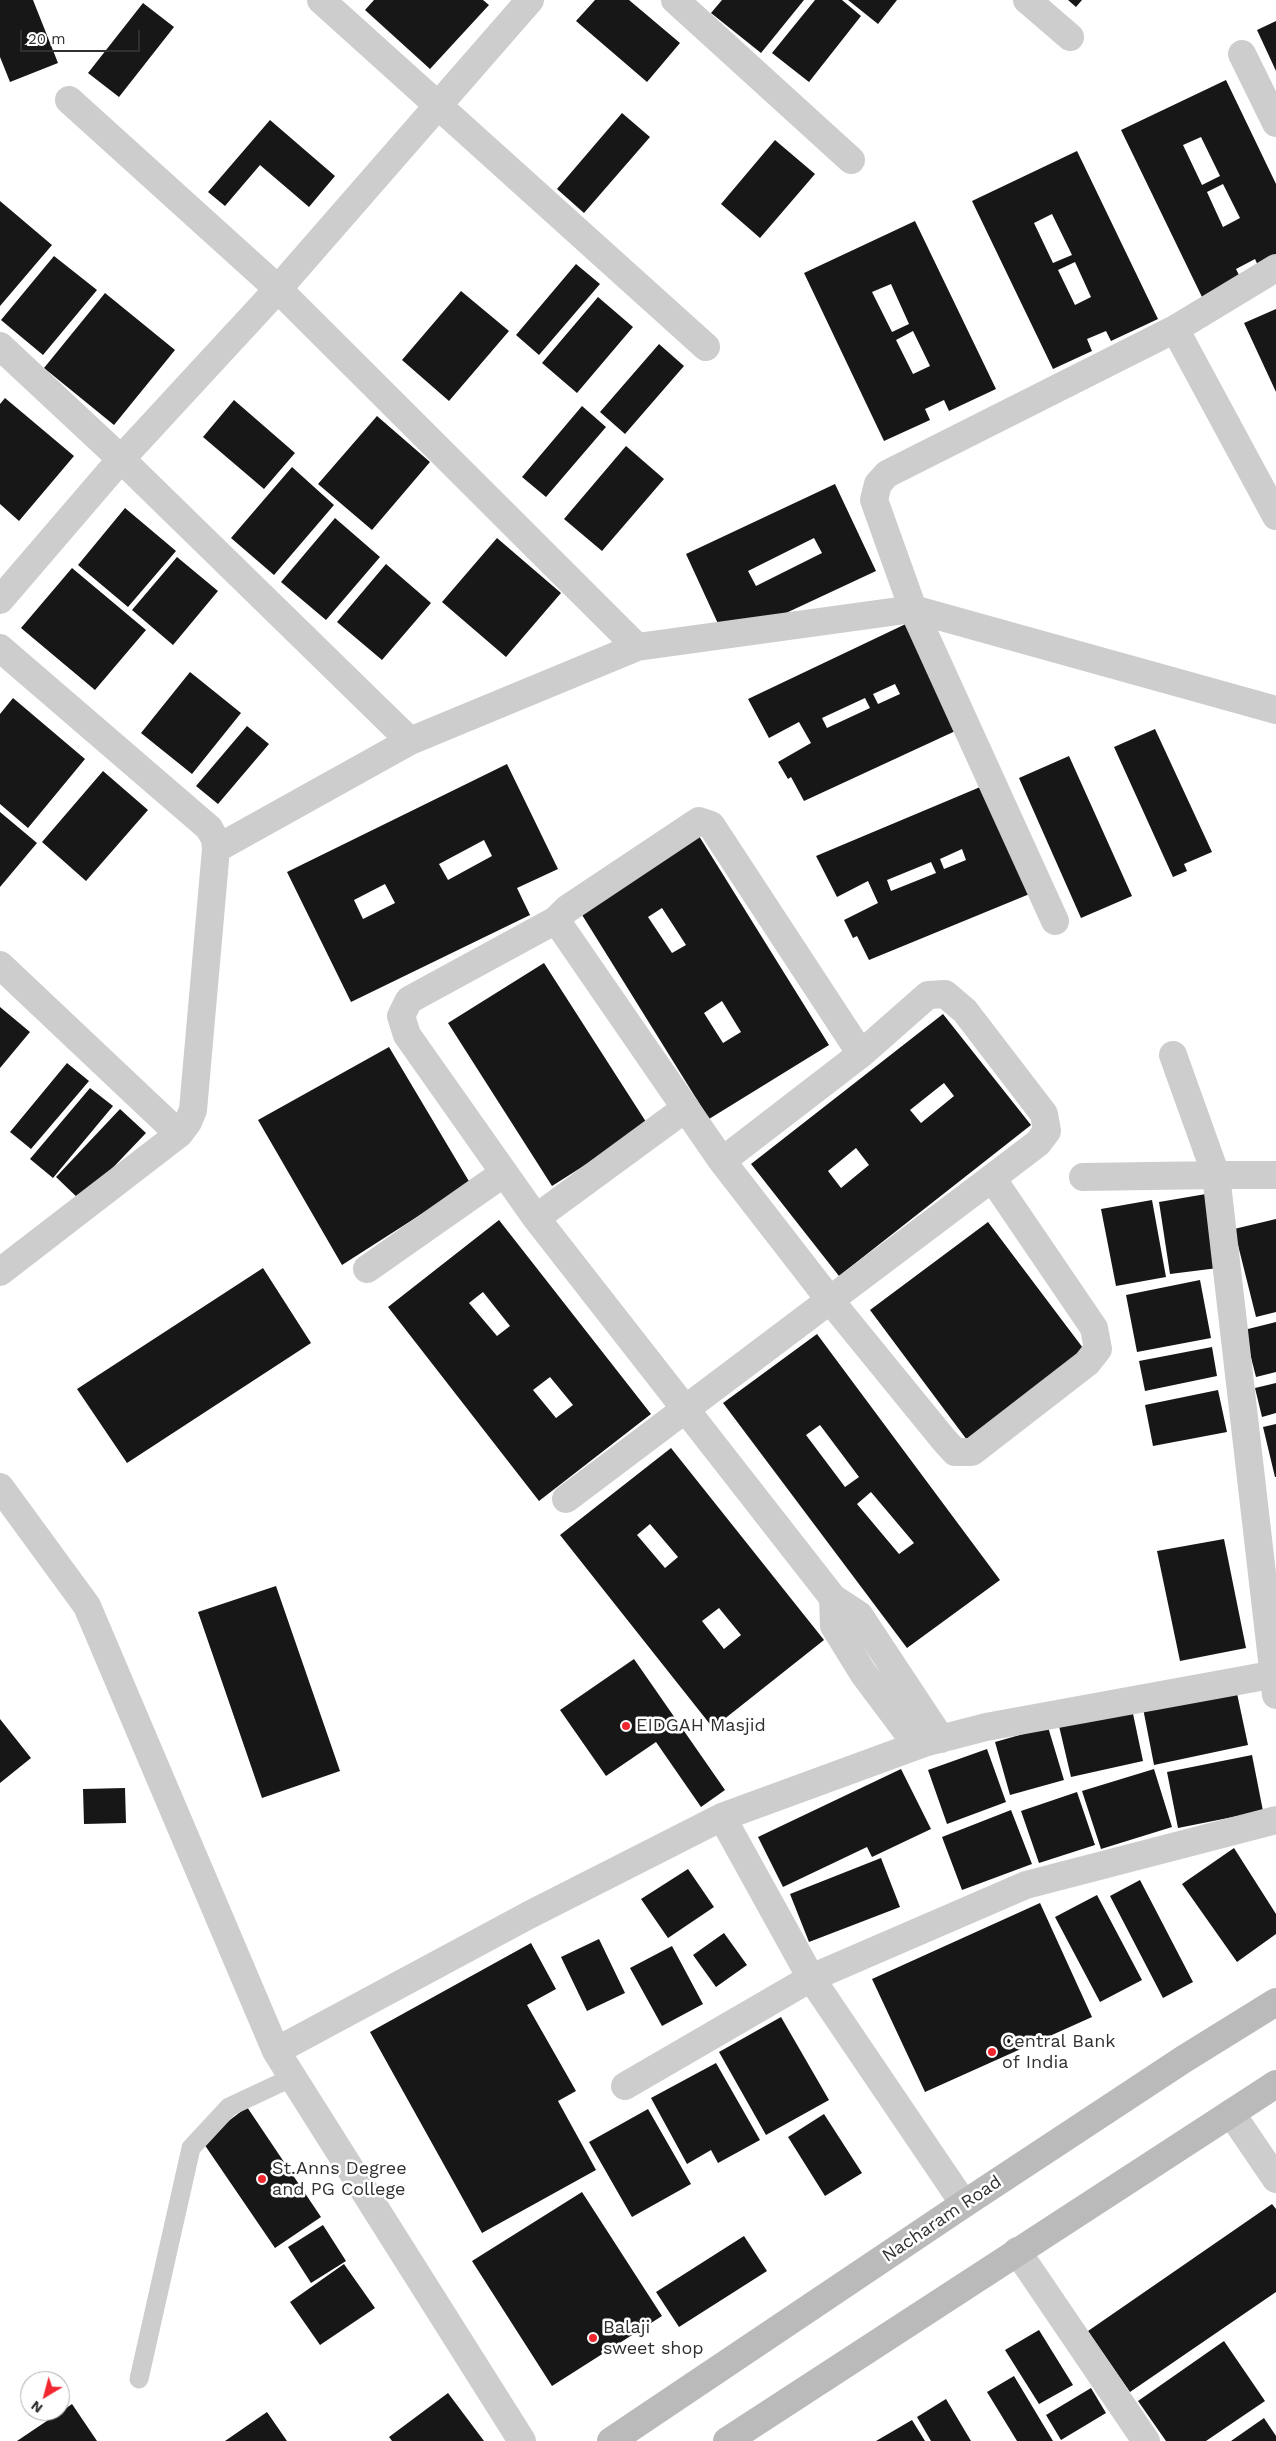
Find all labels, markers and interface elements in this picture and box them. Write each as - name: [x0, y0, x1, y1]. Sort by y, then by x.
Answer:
- scale bar: [22, 20, 142, 52]
- text: 20 m: [28, 30, 66, 48]
- place label: EIDGAH Masjid: [636, 1715, 766, 1737]
- marker: EIDGAH Masjid: [620, 1720, 632, 1732]
- place label: Central Bank of India: [1002, 2031, 1116, 2074]
- marker: Central Bank of India: [986, 2046, 998, 2058]
- place label: St.Anns Degree and PG College: [272, 2158, 407, 2200]
- street label: Nacharam Road: [878, 2171, 1006, 2267]
- marker: St.Anns Degree and PG College: [256, 2173, 268, 2185]
- place label: Balaji sweet shop: [603, 2317, 704, 2360]
- marker: Balaji sweet shop: [587, 2332, 599, 2344]
- north arrow: [20, 2371, 70, 2421]
- text: N: [28, 2398, 46, 2417]

